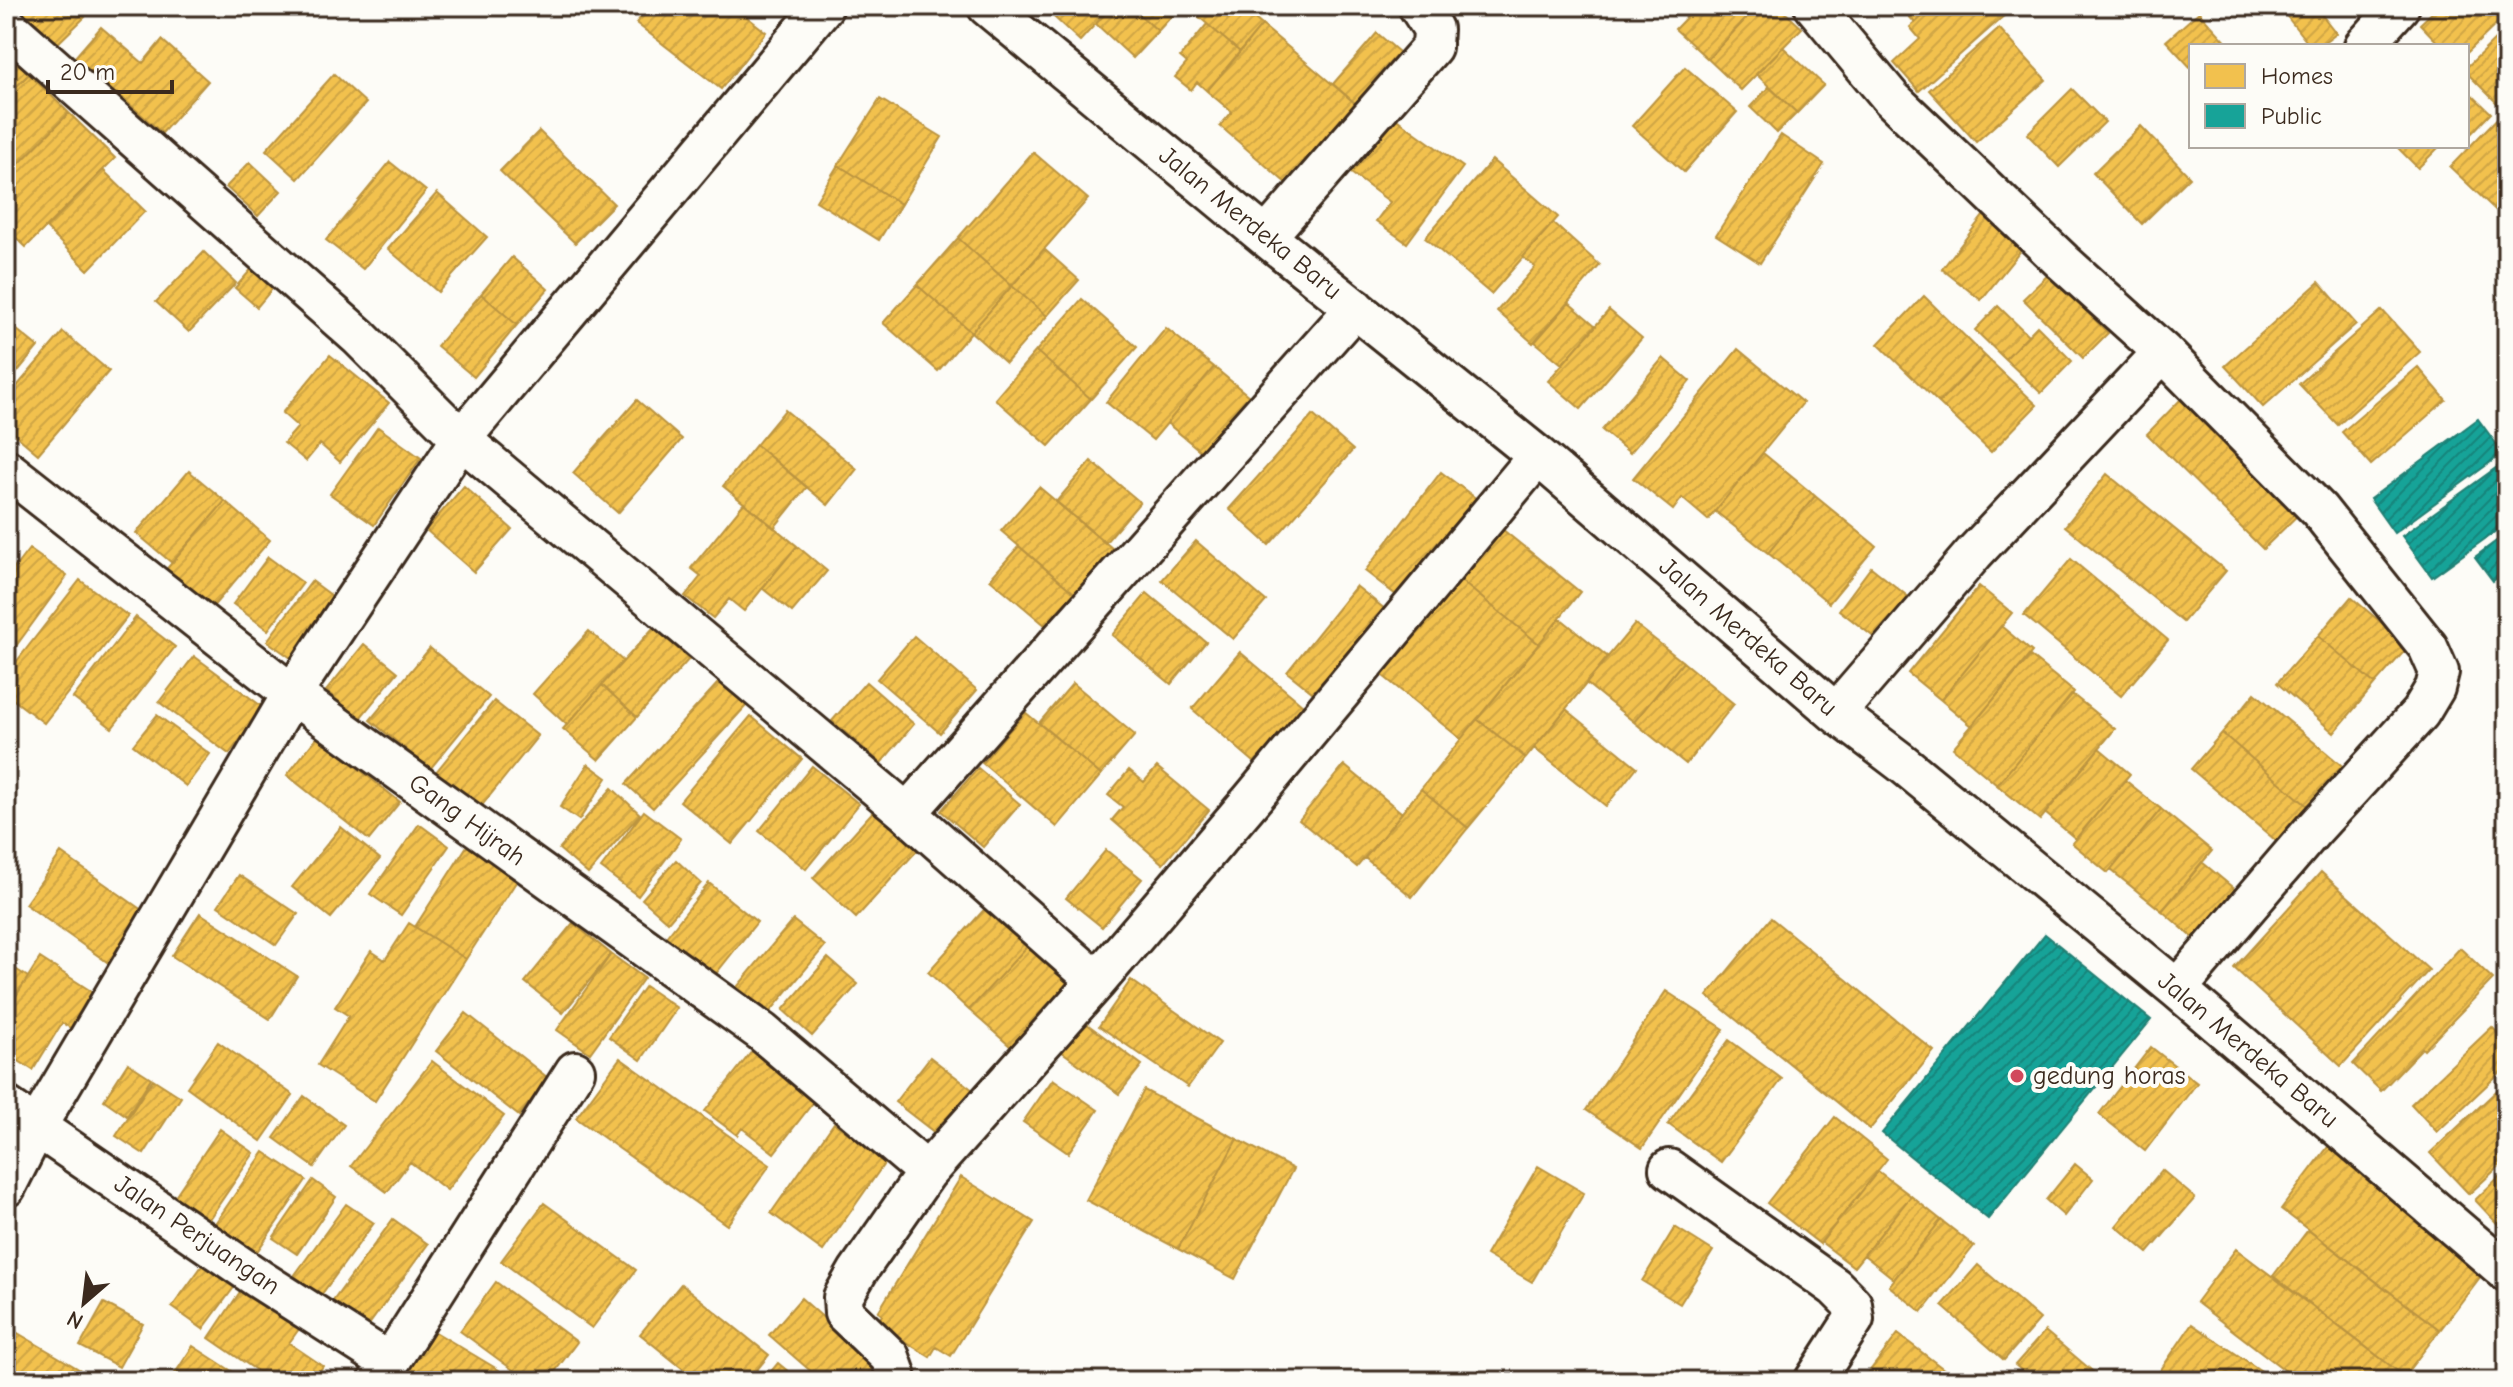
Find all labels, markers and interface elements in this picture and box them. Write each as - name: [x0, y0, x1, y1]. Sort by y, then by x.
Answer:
- scale bar: [48, 44, 172, 94]
- legend: [2189, 44, 2469, 148]
- text: 20 m: [60, 58, 115, 86]
- text: Homes: [2261, 62, 2333, 90]
- text: Public: [2261, 102, 2322, 130]
- street label: Jalan Merdeka Baru: [1153, 140, 1347, 306]
- street label: Jalan Merdeka Baru: [1653, 552, 1843, 722]
- street label: Gang Hijrah: [403, 768, 531, 872]
- street label: Jalan Merdeka Baru: [2152, 966, 2344, 1134]
- place label: gedung horas: [2033, 1061, 2185, 1091]
- marker: gedung horas: [2008, 1067, 2026, 1085]
- street label: Jalan Perjuangan: [109, 1169, 285, 1301]
- north arrow: [44, 1263, 124, 1343]
- text: N: [63, 1305, 88, 1335]

